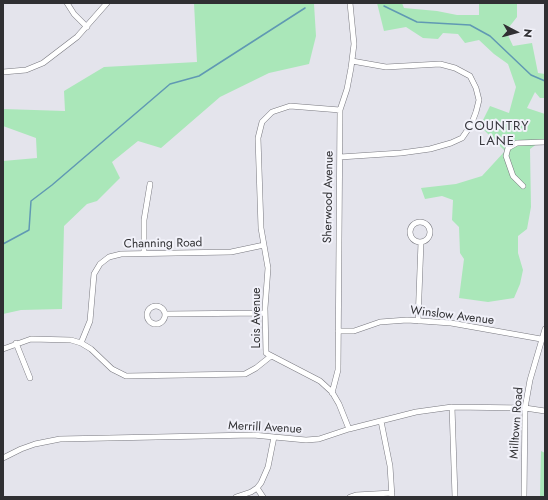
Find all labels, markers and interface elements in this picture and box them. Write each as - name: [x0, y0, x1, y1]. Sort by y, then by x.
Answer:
- north arrow: [496, 12, 536, 52]
- text: N: [520, 28, 536, 38]
- district label: COUNTRY LANE: [464, 119, 530, 150]
- street label: Sherwood Avenue: [321, 151, 337, 243]
- street label: Channing Road: [124, 236, 202, 252]
- street label: Lois Avenue: [250, 288, 264, 348]
- street label: Winslow Avenue: [409, 304, 495, 328]
- street label: Milltown Road: [507, 387, 527, 459]
- street label: Merrill Avenue: [228, 419, 302, 437]

